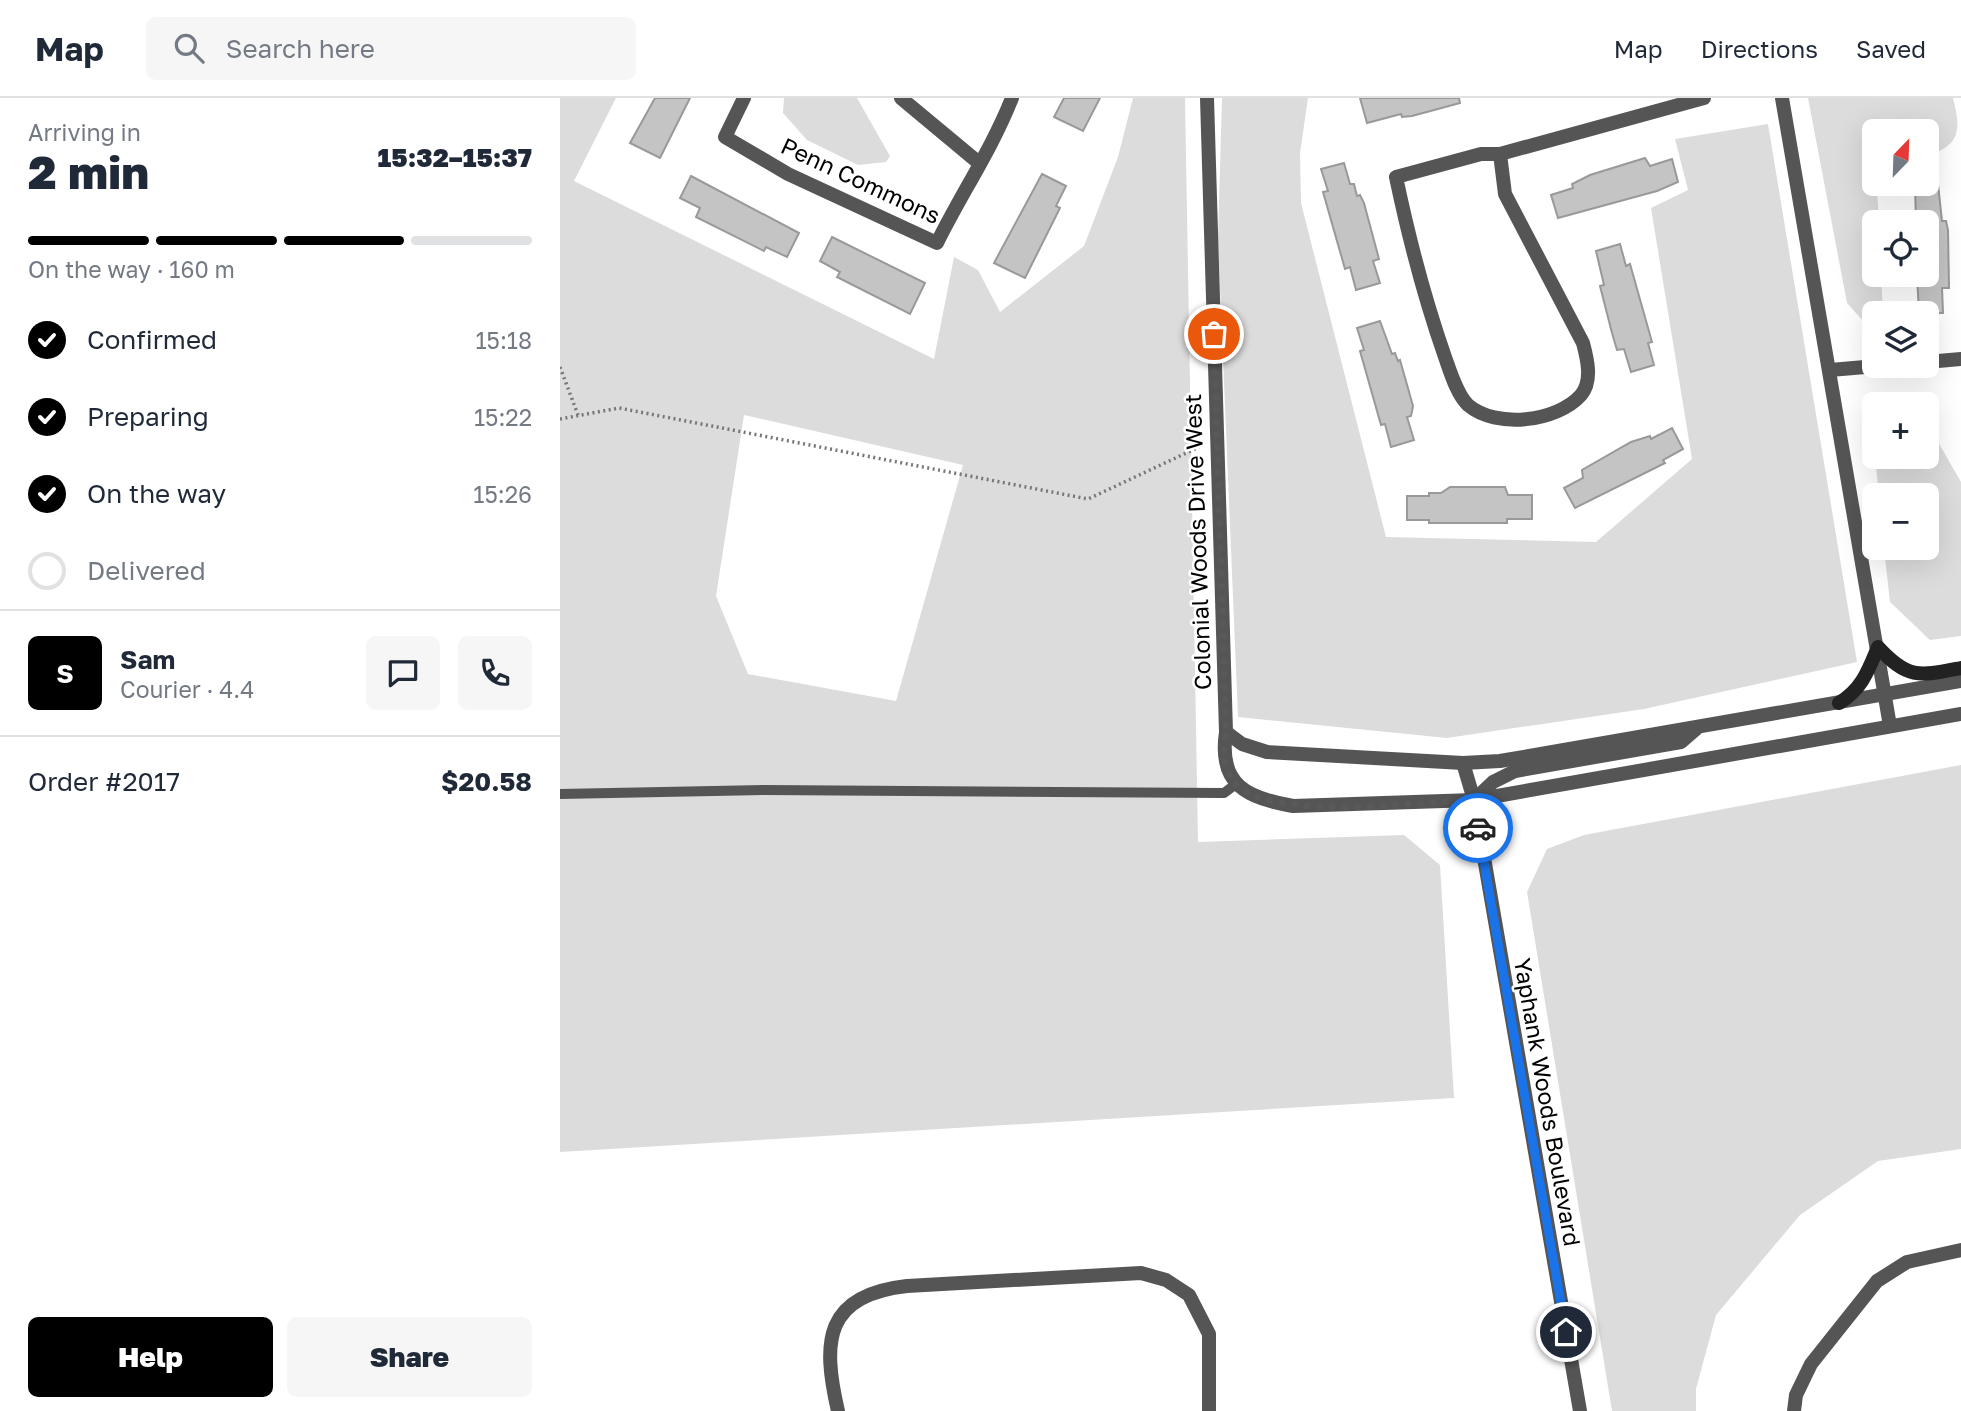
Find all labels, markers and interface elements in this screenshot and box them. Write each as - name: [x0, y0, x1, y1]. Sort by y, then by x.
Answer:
- search box: [146, 17, 636, 80]
- text: Map: [35, 29, 104, 68]
- icon: search: [170, 29, 208, 67]
- text: Search here: [226, 33, 375, 64]
- text: Map: [1614, 34, 1663, 63]
- text: Directions: [1701, 34, 1818, 63]
- text: Saved: [1856, 34, 1926, 63]
- text: Arriving in: [28, 118, 141, 146]
- north arrow: [1862, 119, 1939, 196]
- map controls: [1862, 119, 1939, 560]
- street label: Penn Commons: [777, 131, 945, 229]
- text: 15:32–15:37: [378, 142, 532, 173]
- text: 2 min: [28, 144, 149, 199]
- button: locate: [1862, 210, 1939, 287]
- text: On the way · 160 m: [28, 255, 235, 283]
- button: layers: [1862, 301, 1939, 378]
- pin: [1184, 304, 1244, 364]
- icon: bag: [1195, 315, 1233, 353]
- icon: check: [28, 321, 66, 359]
- text: Confirmed: [87, 324, 217, 355]
- text: 15:18: [475, 326, 532, 354]
- button: +: [1862, 392, 1939, 469]
- street label: Colonial Woods Drive West: [1178, 393, 1216, 691]
- icon: check: [28, 398, 66, 436]
- text: Preparing: [87, 401, 209, 432]
- text: 15:22: [474, 403, 532, 431]
- icon: check: [28, 475, 66, 513]
- text: On the way: [87, 478, 226, 509]
- text: 15:26: [473, 480, 532, 508]
- button: −: [1862, 483, 1939, 560]
- text: Delivered: [87, 555, 206, 586]
- button: chat: [366, 636, 440, 710]
- button: phone: [458, 636, 532, 710]
- text: Sam: [120, 644, 175, 675]
- text: S: [56, 658, 74, 689]
- text: Courier · 4.4: [120, 675, 254, 703]
- text: Order #2017: [28, 766, 180, 797]
- text: $20.58: [441, 766, 532, 797]
- courier: [1443, 793, 1513, 863]
- icon: car: [1459, 809, 1497, 847]
- street label: Yaphank Woods Boulevard: [1509, 956, 1587, 1248]
- pin: [1536, 1302, 1596, 1362]
- icon: home: [1547, 1313, 1585, 1351]
- button: Help: [28, 1317, 273, 1397]
- button: Share: [287, 1317, 532, 1397]

